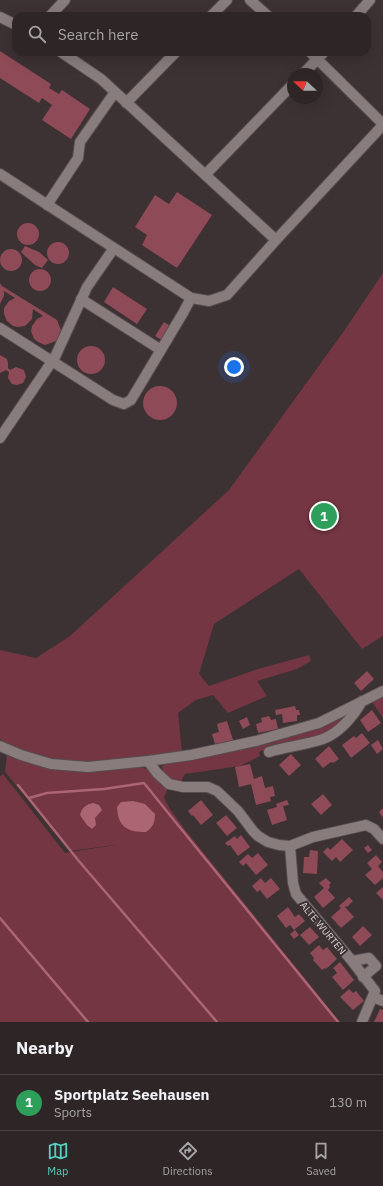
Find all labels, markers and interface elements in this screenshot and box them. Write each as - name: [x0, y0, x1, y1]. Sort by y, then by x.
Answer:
- search box: [12, 12, 371, 56]
- icon: search: [26, 23, 48, 45]
- text: Search here: [58, 25, 138, 44]
- north arrow: [287, 68, 323, 104]
- your location: [224, 357, 244, 377]
- pin: 1: [311, 501, 337, 531]
- street label: ALTE WURTEN: [297, 899, 349, 957]
- text: Nearby: [16, 1037, 74, 1059]
- text: Sportplatz Seehausen: [54, 1085, 210, 1104]
- text: 1: [25, 1094, 33, 1111]
- text: 130 m: [329, 1094, 367, 1111]
- text: Sports: [54, 1104, 92, 1121]
- tab: Map: [47, 1140, 69, 1178]
- tab: Directions: [163, 1140, 213, 1178]
- tab: Saved: [306, 1140, 336, 1178]

